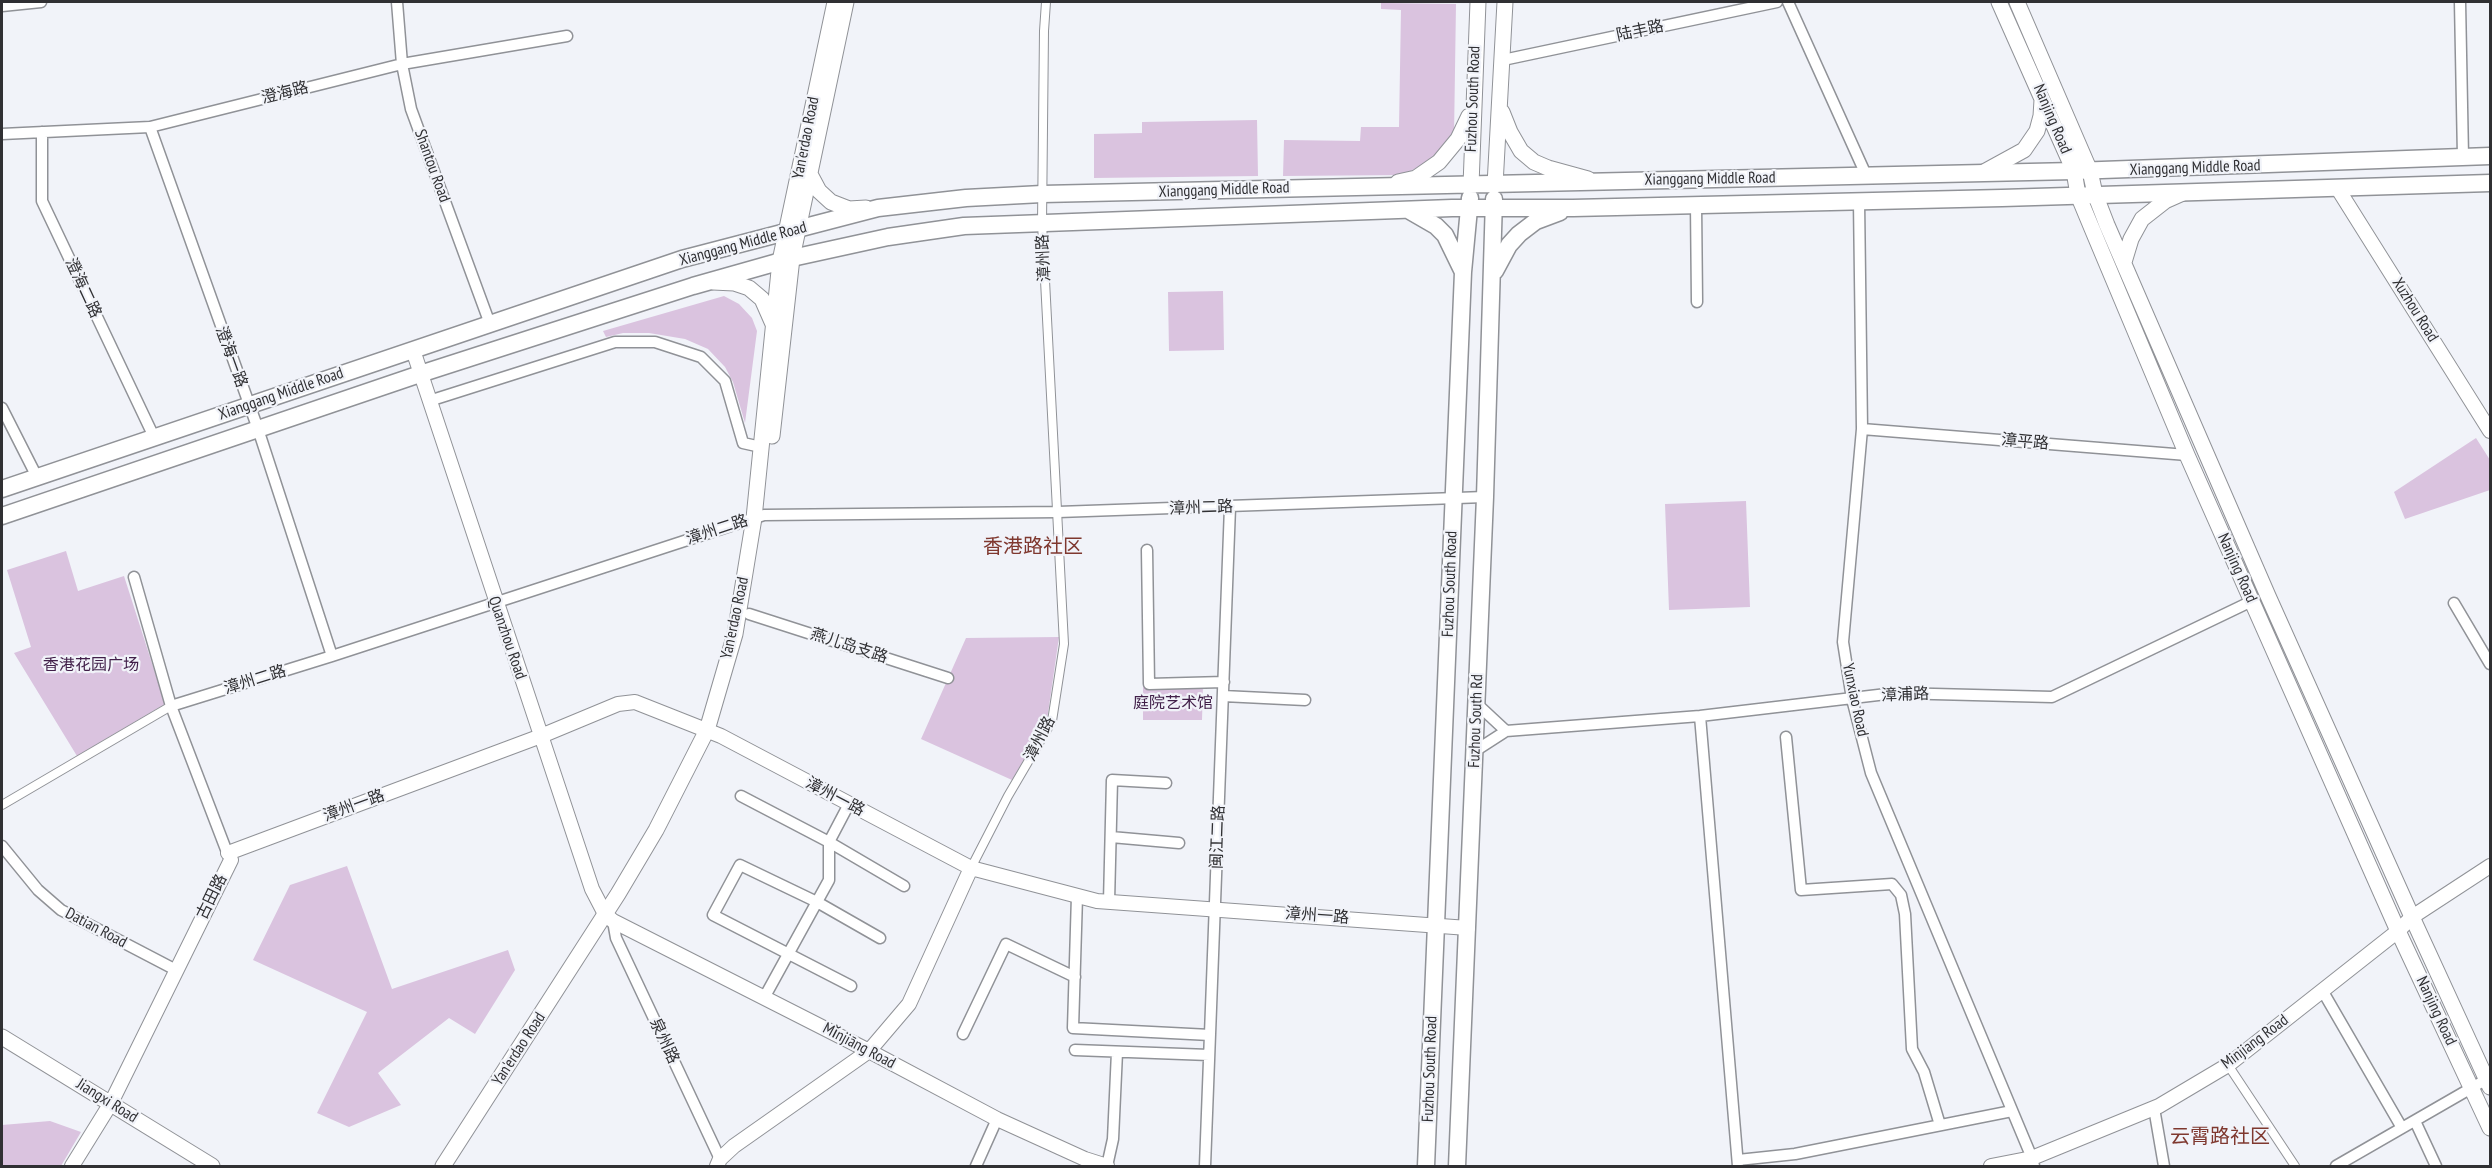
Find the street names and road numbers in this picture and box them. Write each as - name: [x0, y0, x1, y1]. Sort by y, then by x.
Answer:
- street label: 陆丰路: [1615, 17, 1665, 45]
- street label: Fuzhou South Road: [1462, 45, 1484, 153]
- street label: 澄海路: [259, 78, 311, 108]
- street label: Nanjing Road: [2029, 81, 2075, 157]
- street label: Yan'erdao Road: [789, 95, 823, 181]
- street label: Shantou Road: [410, 127, 454, 205]
- street label: Xianggang Middle Road: [2129, 156, 2261, 180]
- street label: Xianggang Middle Road: [1644, 168, 1776, 190]
- street label: Xianggang Middle Road: [1158, 178, 1290, 202]
- street label: Xianggang Middle Road: [677, 218, 809, 270]
- street label: 漳州路: [1033, 234, 1055, 282]
- street label: 澄海二路: [61, 255, 105, 321]
- street label: Xuzhou Road: [2388, 274, 2442, 346]
- street label: 澄海一路: [211, 324, 251, 390]
- street label: Xianggang Middle Road: [216, 364, 346, 424]
- street label: 漳平路: [2000, 430, 2050, 454]
- street label: 漳州二路: [1169, 497, 1233, 519]
- street label: 漳州二路: [684, 511, 750, 549]
- street label: Fuzhou South Road: [1439, 530, 1461, 638]
- street label: Nanjing Road: [2213, 530, 2261, 606]
- street label: Yan'erdao Road: [717, 575, 753, 661]
- street label: Quanzhou Road: [484, 594, 530, 682]
- street label: 燕儿岛支路: [808, 625, 890, 667]
- street label: 漳州二路: [222, 661, 288, 699]
- street label: Yunxiao Road: [1838, 662, 1872, 738]
- street label: Fuzhou South Rd: [1465, 674, 1487, 768]
- street label: 漳浦路: [1881, 685, 1929, 705]
- street label: 漳州路: [1021, 713, 1059, 765]
- street label: 漳州一路: [802, 774, 868, 820]
- street label: 漳州一路: [321, 786, 387, 826]
- street label: 闽江二路: [1207, 805, 1229, 869]
- street label: 古田路: [193, 871, 231, 923]
- street label: Datian Road: [62, 904, 130, 952]
- street label: 漳州一路: [1284, 904, 1350, 928]
- street label: Nanjing Road: [2412, 974, 2460, 1048]
- street label: Yan'erdao Road: [488, 1009, 550, 1089]
- street label: Minjiang Road: [2218, 1011, 2292, 1073]
- street label: 泉州路: [645, 1015, 683, 1067]
- street label: Fuzhou South Road: [1419, 1015, 1441, 1123]
- street label: Mǐnjiāng Road: [819, 1019, 899, 1073]
- street label: Jiangxi Road: [73, 1075, 141, 1127]

